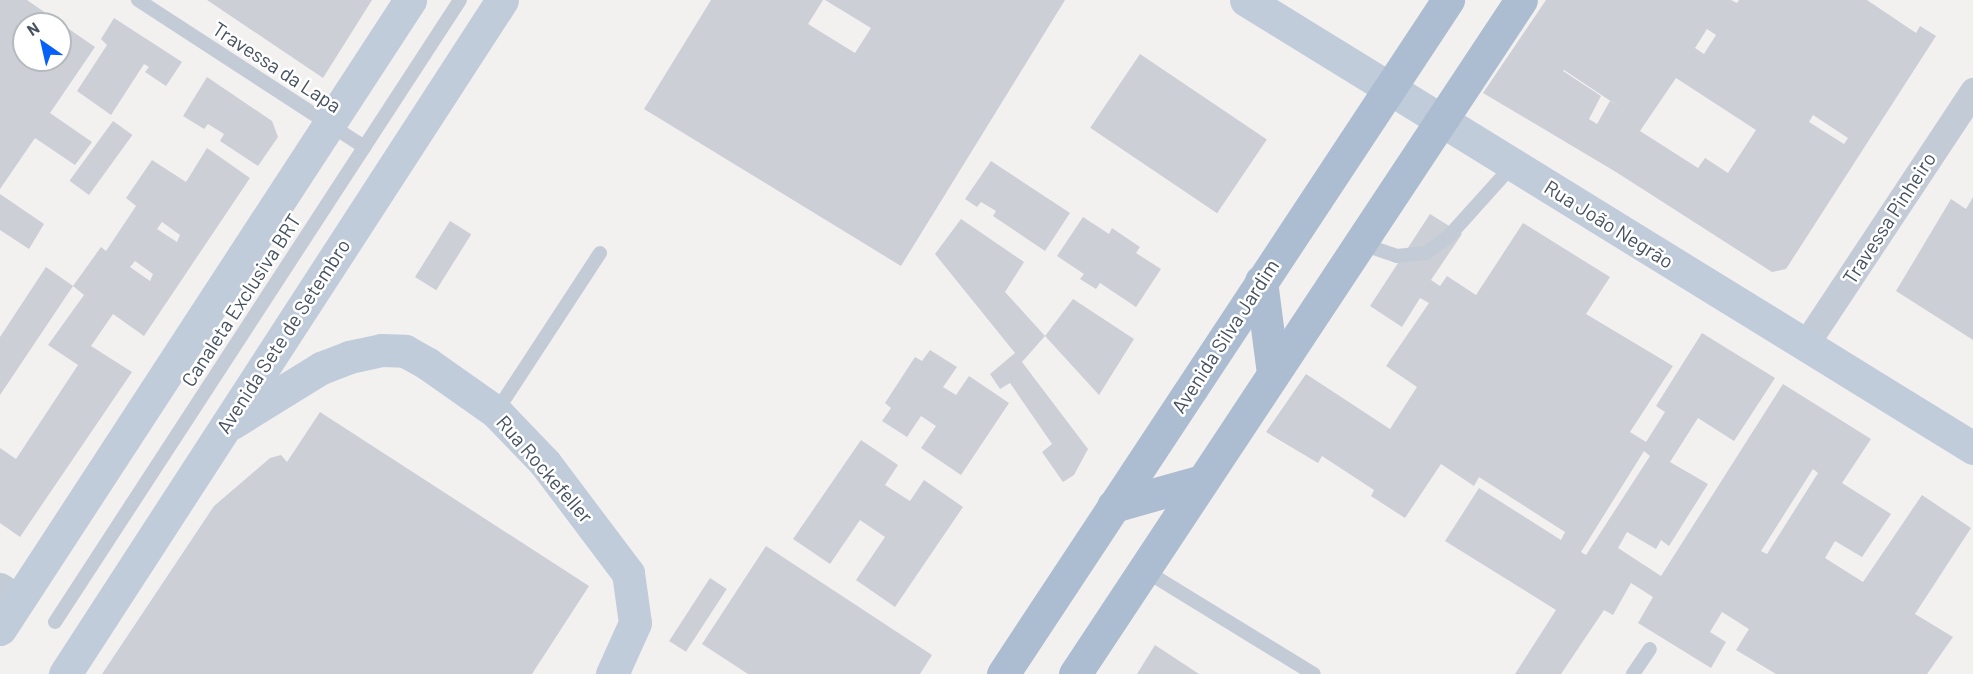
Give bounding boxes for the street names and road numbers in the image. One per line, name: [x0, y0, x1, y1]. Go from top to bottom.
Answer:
street label: Travessa da Lapa: [208, 17, 346, 117]
street label: Travessa Pinheiro: [1837, 147, 1941, 289]
street label: Rua João Negrão: [1540, 175, 1678, 273]
street label: Canaleta Exclusiva BRT: [176, 209, 306, 391]
street label: Avenida Sete de Setembro: [211, 234, 355, 438]
street label: Avenida Silva Jardim: [1166, 254, 1284, 418]
street label: Rua Rockefeller: [492, 410, 598, 528]

